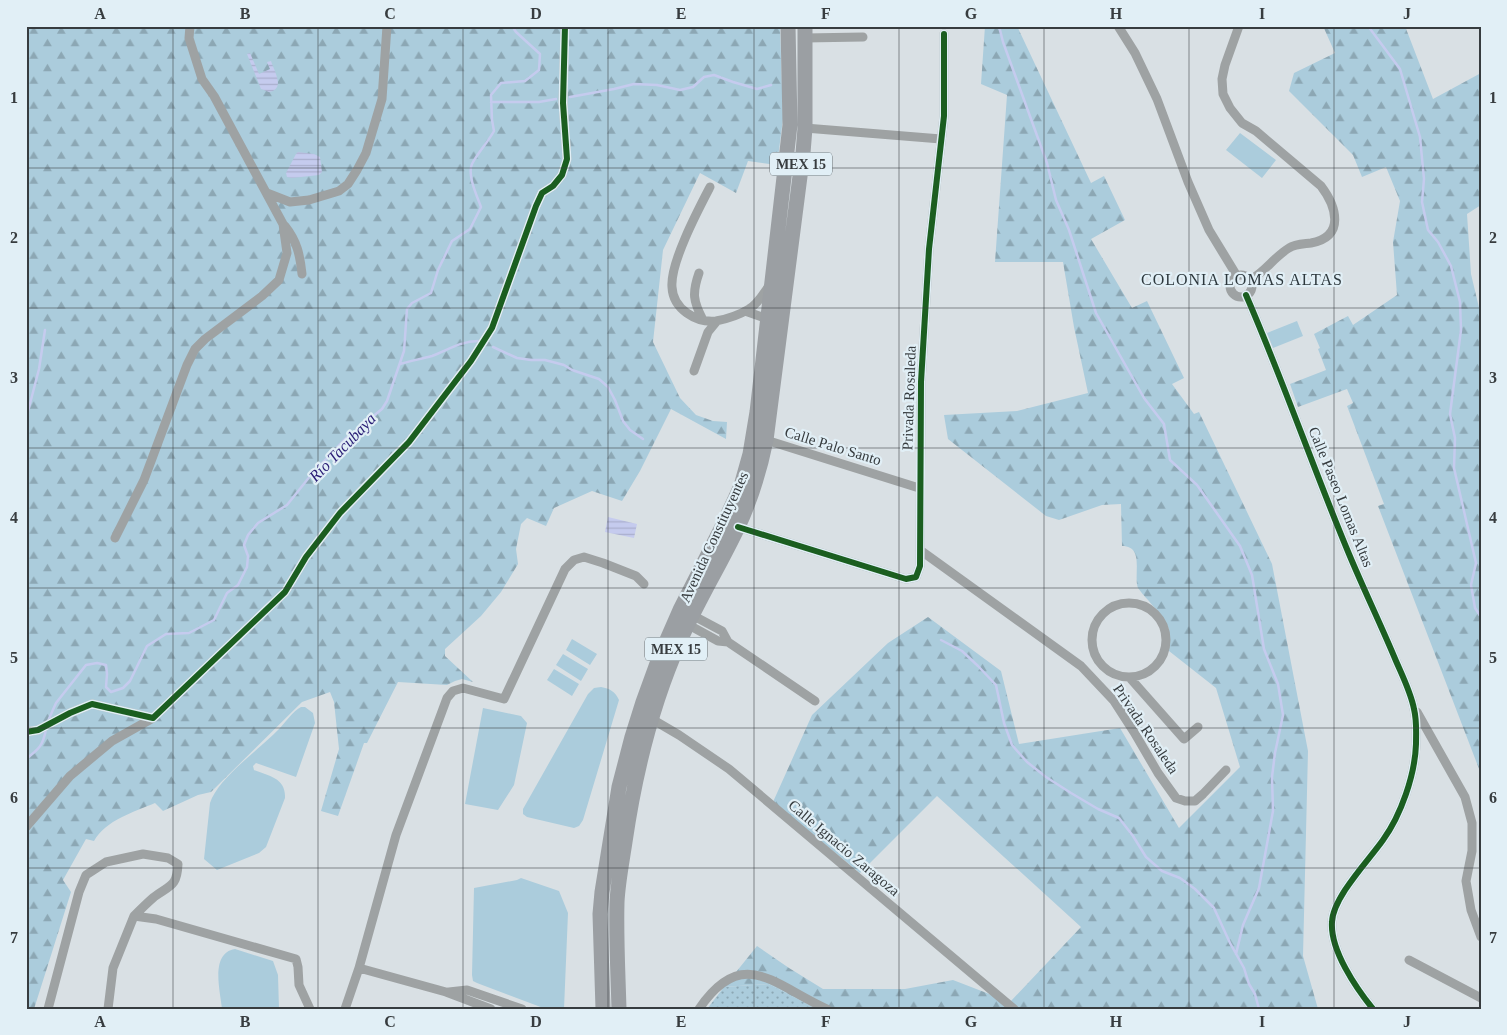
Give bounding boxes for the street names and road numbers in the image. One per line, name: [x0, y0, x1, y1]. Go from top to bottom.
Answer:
road number: MEX 15: [770, 152, 832, 175]
street label: Privada Rosaleda: [899, 345, 919, 451]
street label: Calle Palo Santo: [783, 424, 883, 468]
street label: Calle Paseo Lomas Altas: [1306, 425, 1376, 569]
street label: Avenida Constituyentes: [677, 469, 751, 605]
road number: MEX 15: [645, 638, 707, 661]
street label: Privada Rosaleda: [1110, 681, 1182, 777]
street label: Calle Ignacio Zaragoza: [785, 797, 903, 899]

